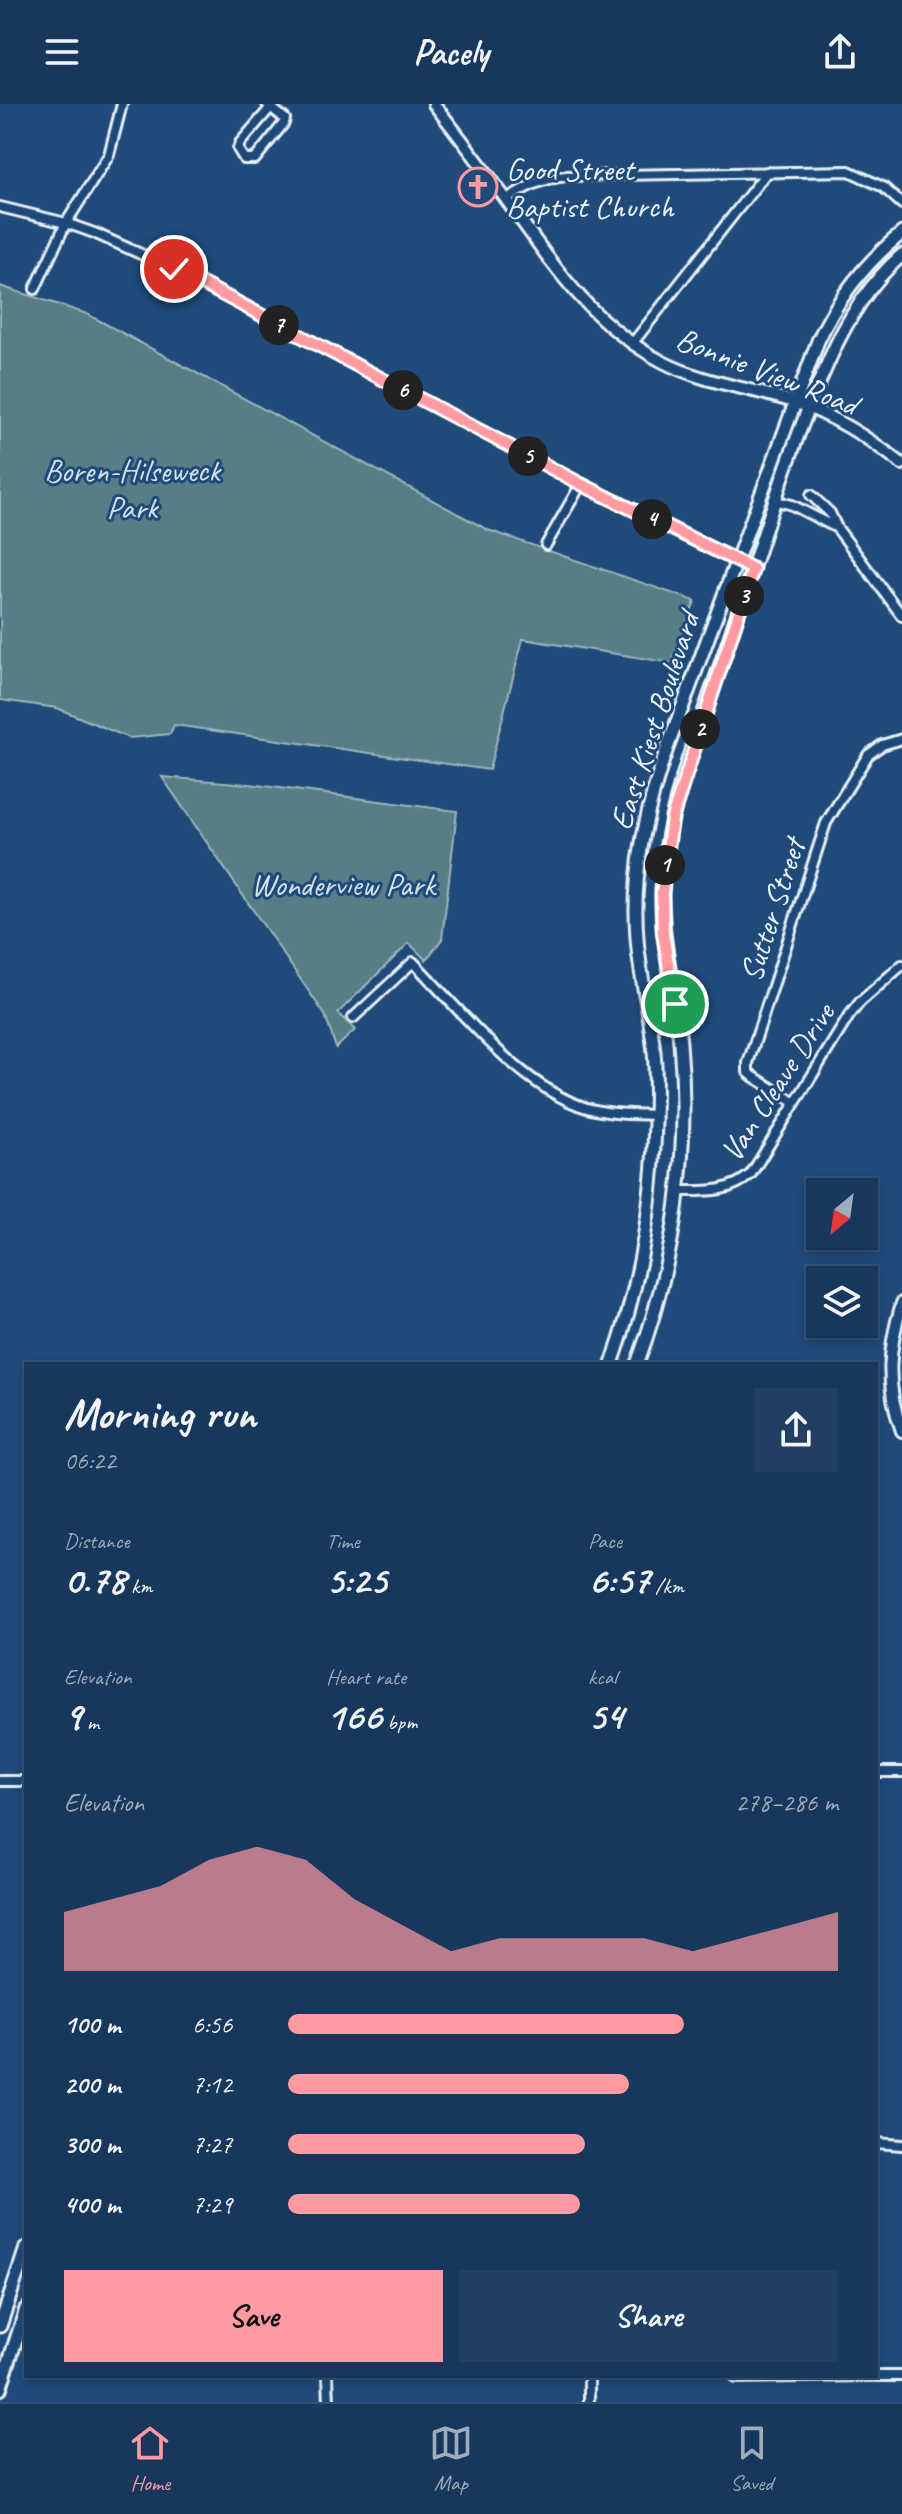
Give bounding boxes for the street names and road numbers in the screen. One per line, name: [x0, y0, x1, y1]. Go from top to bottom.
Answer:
street label: Bonnie View Road: [670, 318, 868, 427]
street label: East Kiest Boulevard: [600, 602, 711, 835]
street label: Sutter Street: [730, 830, 816, 987]
street label: Van Cleave Drive: [711, 993, 845, 1169]

